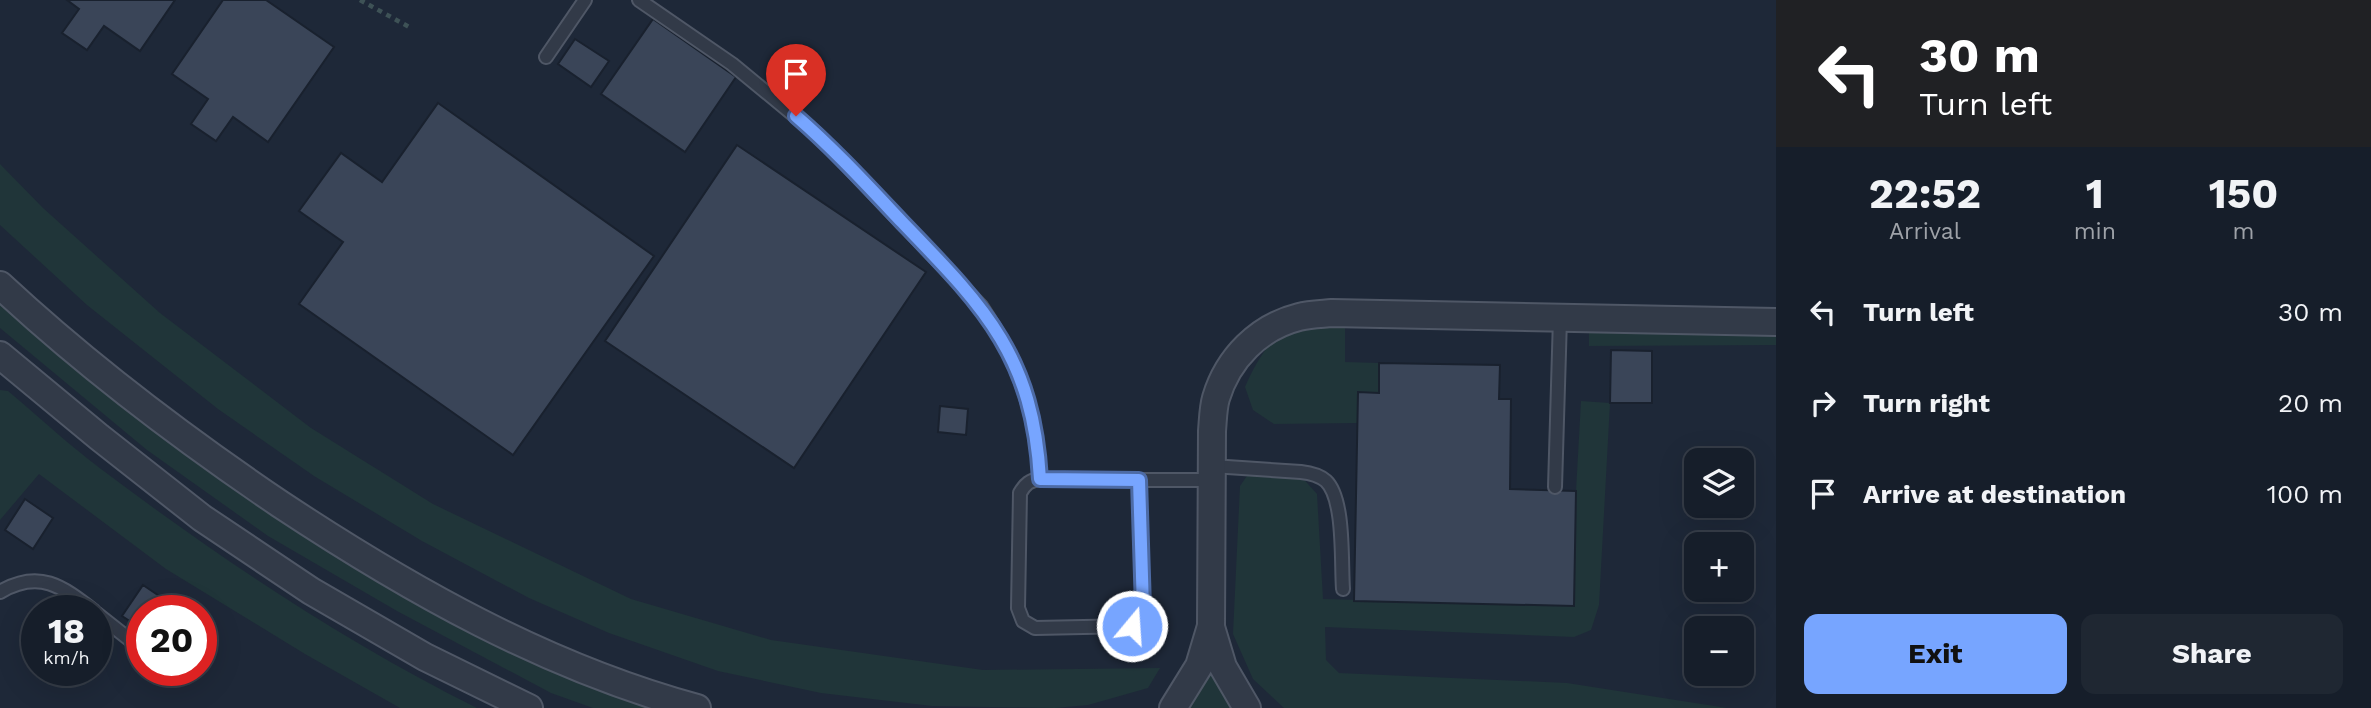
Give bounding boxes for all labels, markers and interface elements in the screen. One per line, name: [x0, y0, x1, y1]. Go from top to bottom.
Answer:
text: 30 m: [1919, 26, 2040, 84]
icon: left: [1804, 28, 1895, 119]
pin: [766, 44, 826, 116]
icon: arrive: [777, 55, 815, 93]
text: Turn left: [1919, 85, 2052, 123]
text: 22:52: [1869, 169, 1981, 218]
text: 1: [2086, 169, 2104, 218]
text: 150: [2209, 169, 2278, 218]
text: Arrival: [1889, 218, 1961, 245]
text: min: [2074, 218, 2116, 245]
text: m: [2232, 218, 2254, 245]
icon: left: [1804, 293, 1842, 331]
text: Turn left: [1863, 297, 1974, 327]
text: 30 m: [2278, 297, 2343, 327]
icon: right: [1804, 384, 1842, 422]
text: Turn right: [1863, 388, 1990, 418]
text: 20 m: [2278, 388, 2343, 418]
map controls: [1684, 448, 1754, 686]
button: layers: [1684, 448, 1754, 518]
icon: arrive: [1804, 475, 1842, 513]
text: Arrive at destination: [1863, 479, 2126, 509]
text: 100 m: [2267, 479, 2343, 509]
button: +: [1684, 532, 1754, 602]
position arrow: [1095, 589, 1169, 663]
speed limit sign: 20: [126, 595, 217, 686]
text: 18: [48, 610, 85, 652]
button: Exit: [1804, 614, 2067, 694]
button: Share: [2081, 614, 2343, 694]
button: −: [1684, 616, 1754, 686]
text: km/h: [43, 647, 90, 668]

